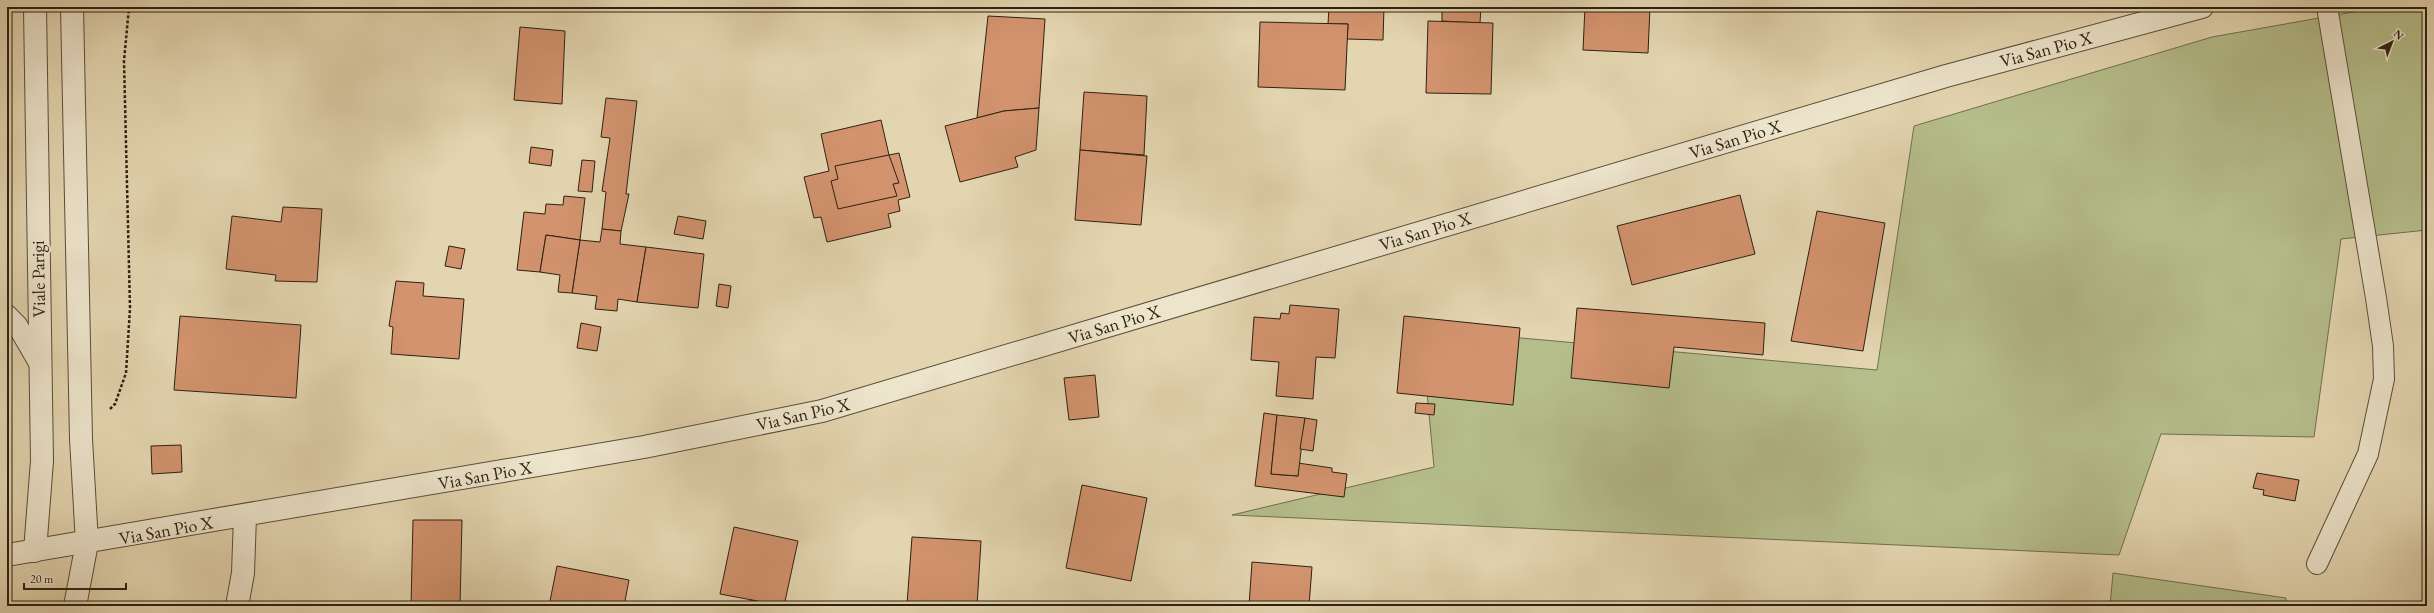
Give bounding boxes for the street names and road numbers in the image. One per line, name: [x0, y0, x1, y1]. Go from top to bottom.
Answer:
street label: Via San Pio X: [1997, 26, 2095, 72]
street label: Via San Pio X: [1686, 114, 1784, 164]
street label: Via San Pio X: [1376, 206, 1474, 256]
street label: Viale Parigi: [26, 240, 50, 318]
street label: Via San Pio X: [1065, 299, 1163, 349]
street label: Via San Pio X: [754, 392, 852, 436]
street label: Via San Pio X: [436, 455, 534, 495]
street label: Via San Pio X: [117, 510, 215, 550]

